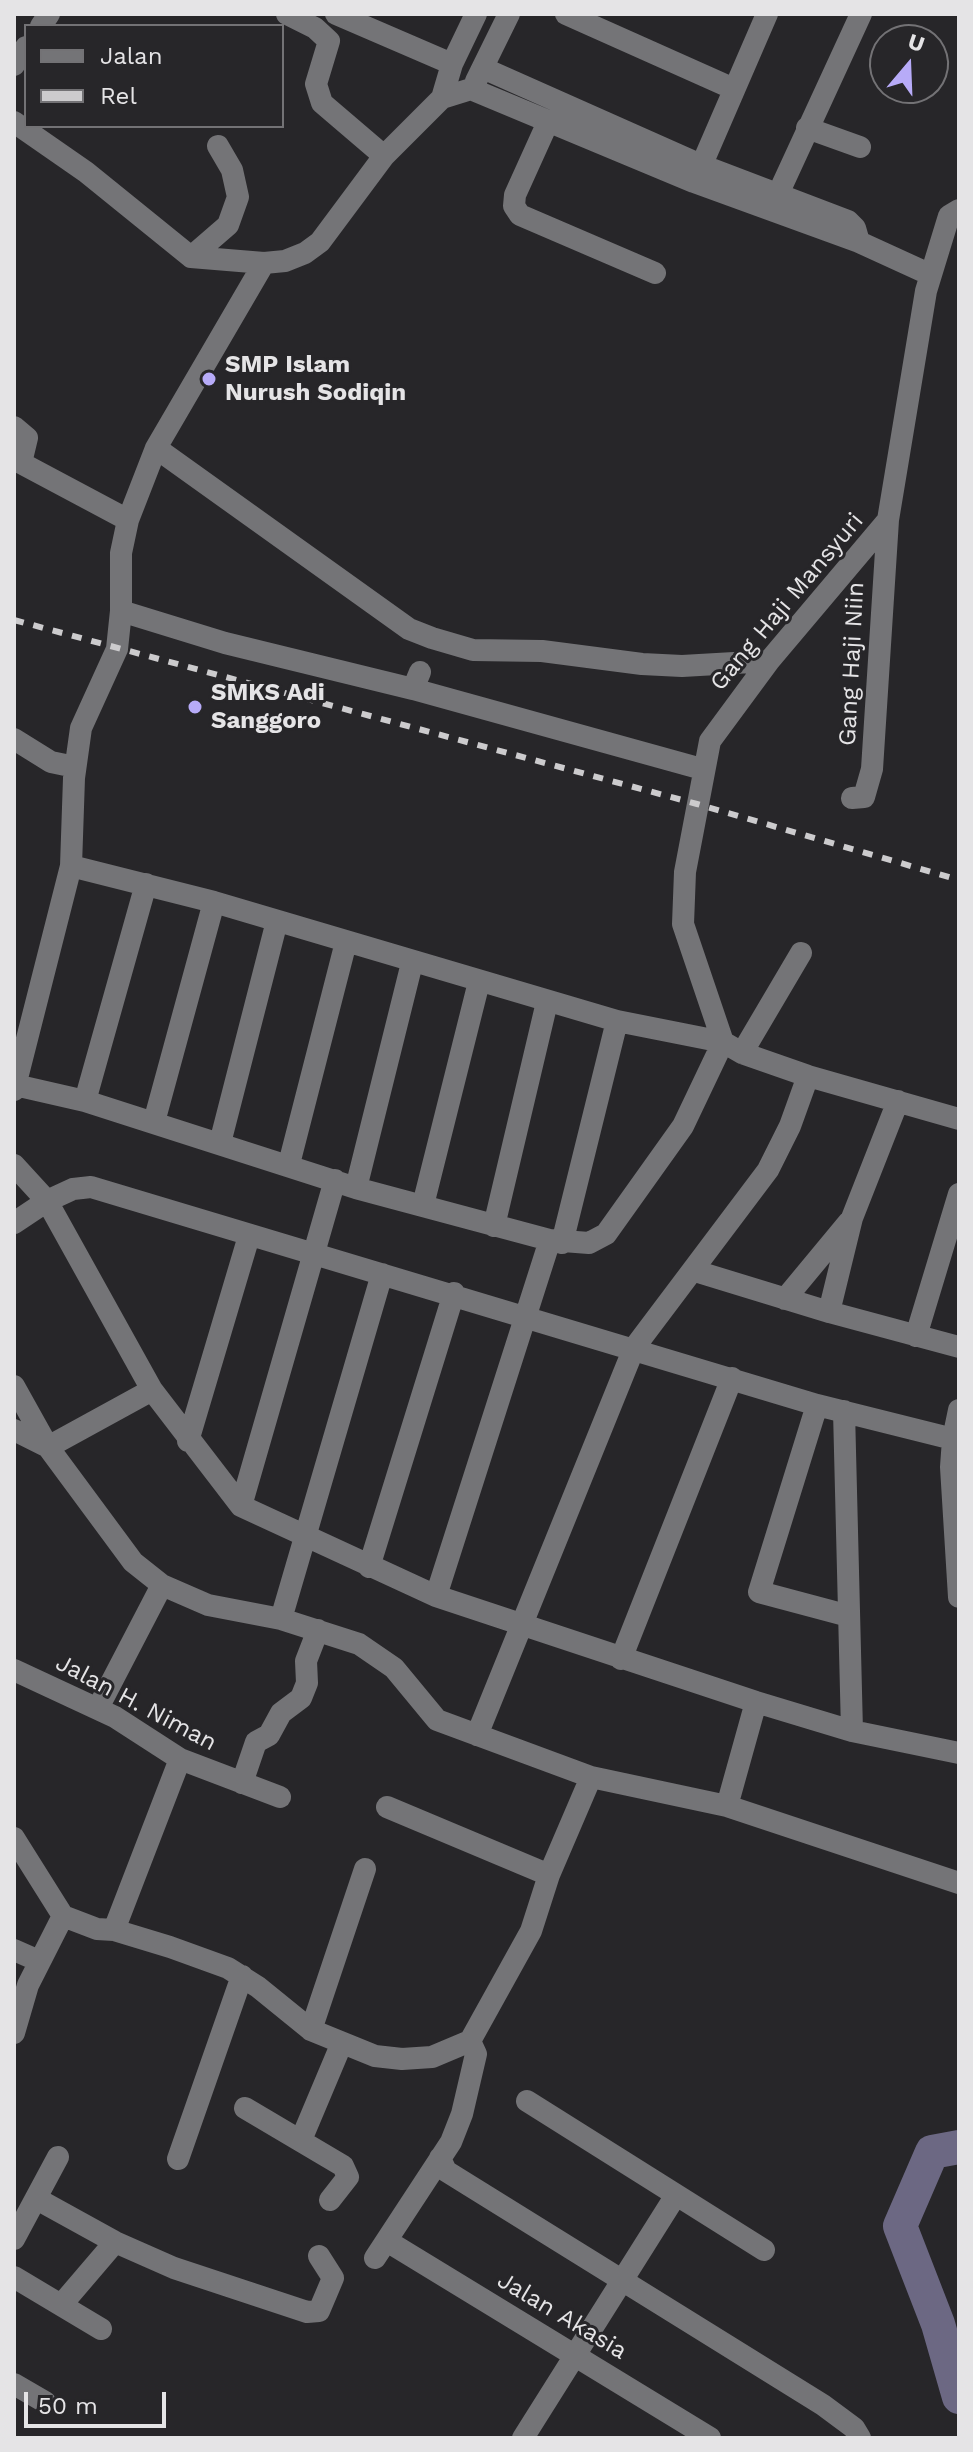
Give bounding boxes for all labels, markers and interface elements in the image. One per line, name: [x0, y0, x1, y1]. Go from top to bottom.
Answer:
legend: [24, 24, 284, 128]
north arrow: [869, 24, 949, 104]
text: U: [905, 28, 928, 57]
text: Jalan: [100, 42, 163, 70]
text: Rel: [100, 82, 137, 110]
place label: SMP Islam Nurush Sodiqin: [225, 351, 406, 407]
marker: SMP Islam Nurush Sodiqin: [200, 370, 218, 388]
street label: Gang Haji Mansyuri: [704, 507, 870, 697]
street label: Gang Haji Niin: [833, 581, 871, 747]
place label: SMKS Adi Sanggoro: [211, 679, 325, 735]
marker: SMKS Adi Sanggoro: [186, 698, 204, 716]
street label: Jalan H. Niman: [51, 1648, 221, 1758]
street label: Jalan Akasia: [492, 2266, 632, 2366]
scale bar: [28, 2376, 170, 2426]
text: 50 m: [38, 2392, 98, 2420]

